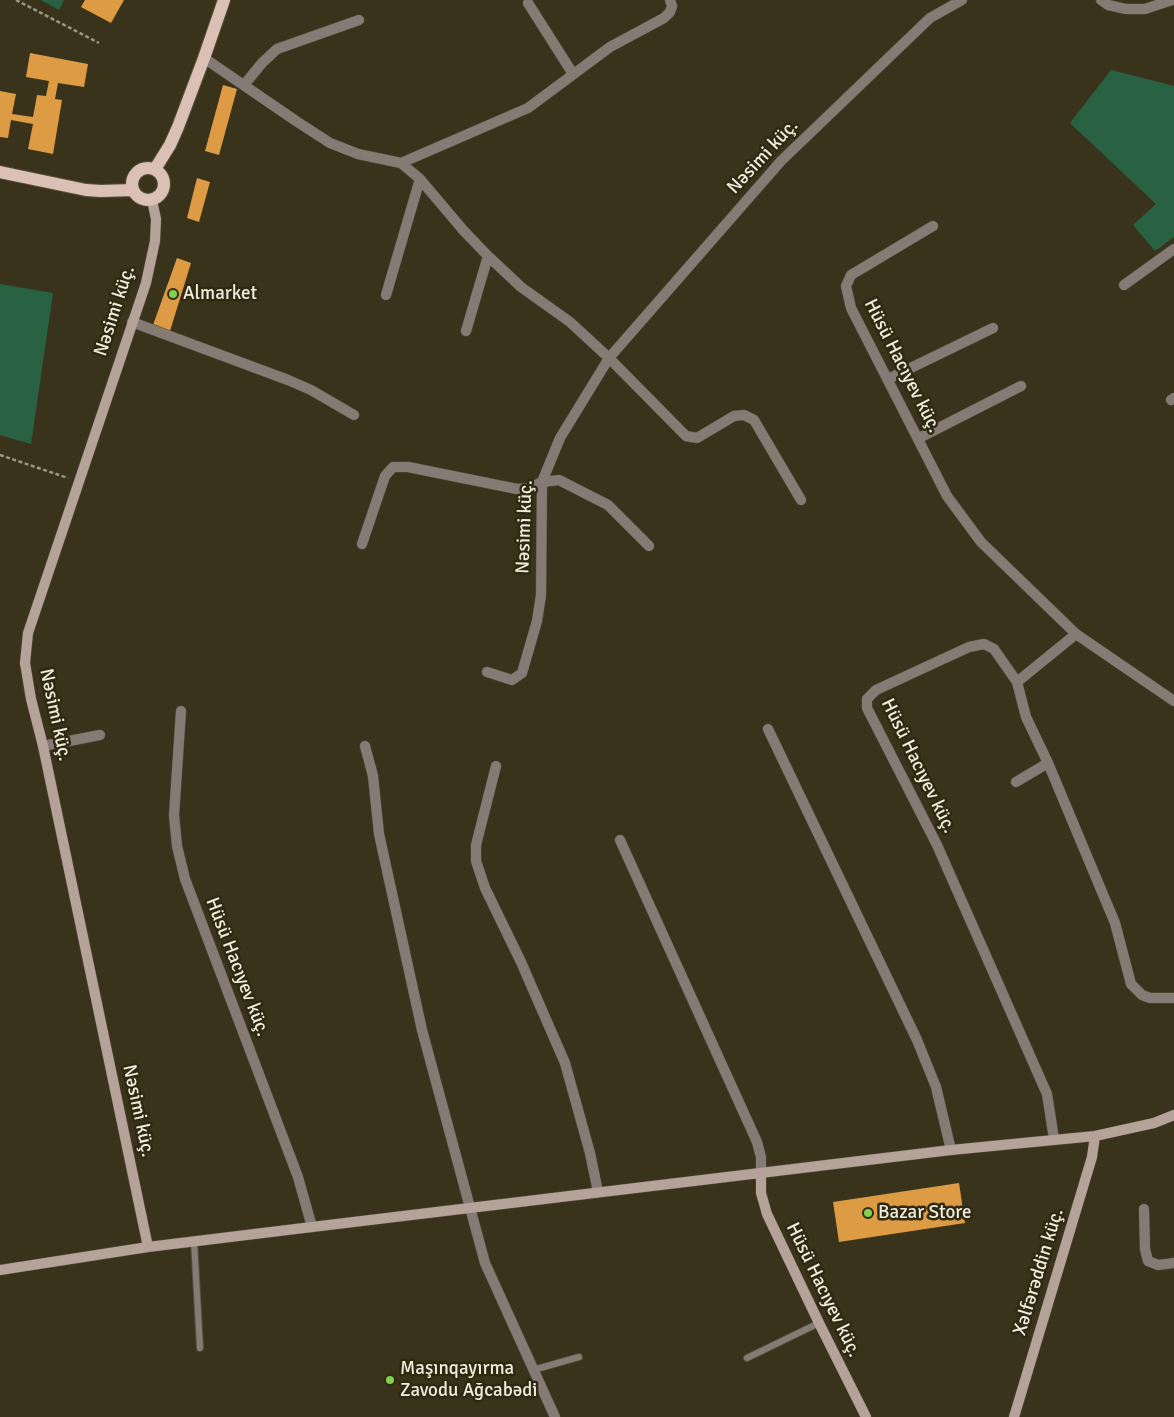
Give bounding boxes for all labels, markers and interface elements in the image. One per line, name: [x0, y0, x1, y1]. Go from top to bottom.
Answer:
street label: Nəsimi küç.: [723, 115, 803, 199]
street label: Nəsimi küç.: [90, 263, 140, 359]
place label: Almarket: [183, 283, 257, 305]
marker: Almarket: [167, 288, 179, 300]
street label: Hüsü Hacıyev küç.: [859, 295, 945, 437]
street label: Nəsimi küç.: [512, 480, 538, 574]
street label: Nəsimi küç.: [34, 667, 76, 763]
street label: Hüsü Hacıyev küç.: [876, 695, 960, 837]
street label: Hüsü Hacıyev küç.: [200, 894, 274, 1040]
street label: Nəsimi küç.: [117, 1063, 159, 1159]
place label: Bazar Store: [878, 1202, 971, 1224]
street label: Xəlfərəddin küç.: [1009, 1206, 1069, 1338]
marker: Bazar Store: [862, 1207, 874, 1219]
street label: Hüsü Hacıyev küç.: [781, 1219, 865, 1361]
place label: Maşınqayırma Zavodu Ağcabədi: [400, 1358, 537, 1402]
marker: Maşınqayırma Zavodu Ağcabədi: [384, 1374, 396, 1386]

